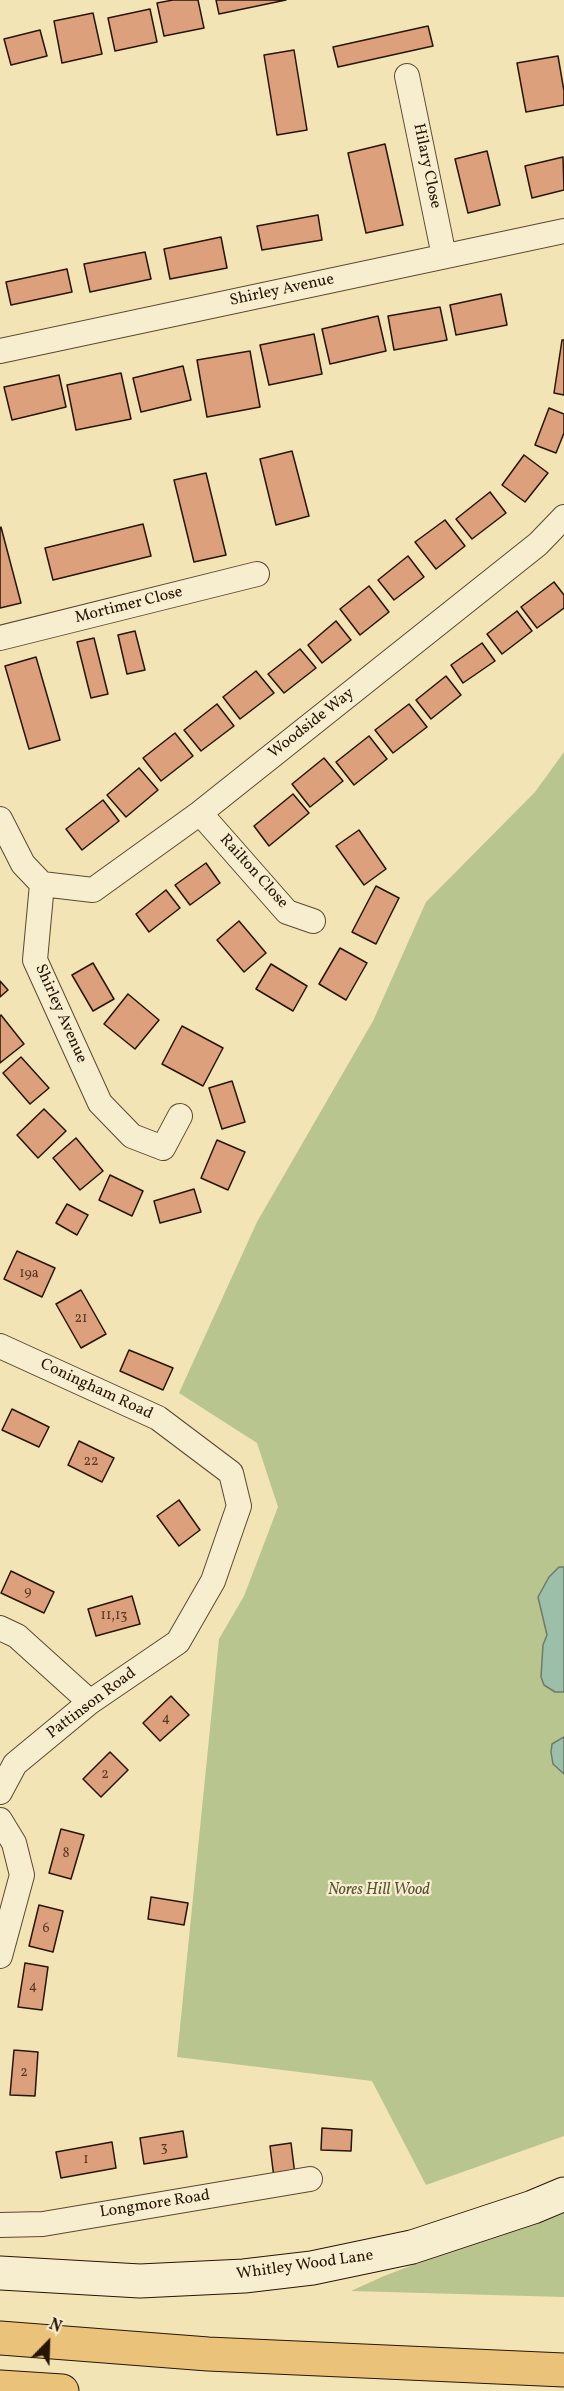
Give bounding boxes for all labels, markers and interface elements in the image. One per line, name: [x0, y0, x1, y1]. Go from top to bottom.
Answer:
street label: Hilary Close: [408, 122, 444, 210]
street label: Shirley Avenue: [228, 271, 336, 311]
street label: Mortimer Close: [73, 583, 185, 629]
street label: Woodside Way: [265, 685, 359, 763]
street label: Railton Close: [215, 831, 291, 913]
street label: Shirley Avenue: [30, 962, 90, 1066]
house number: 19a: [19, 1266, 39, 1282]
house number: 21: [75, 1311, 87, 1327]
street label: Coningham Road: [37, 1356, 155, 1424]
house number: 22: [83, 1454, 99, 1470]
house number: 9: [24, 1584, 32, 1600]
house number: 11,13: [100, 1608, 128, 1624]
street label: Pattinson Road: [44, 1664, 140, 1744]
house number: 4: [162, 1711, 170, 1727]
house number: 2: [101, 1767, 109, 1783]
house number: 8: [62, 1846, 70, 1862]
park label: Nores Hill Wood: [328, 1881, 430, 1901]
house number: 6: [42, 1921, 50, 1937]
house number: 4: [29, 1979, 37, 1995]
house number: 2: [20, 2065, 28, 2081]
house number: 3: [160, 2140, 168, 2156]
house number: 1: [83, 2152, 89, 2168]
street label: Longmore Road: [98, 2187, 212, 2223]
street label: Whitley Wood Lane: [235, 2247, 375, 2285]
north arrow: [18, 2313, 78, 2373]
text: N: [45, 2314, 65, 2339]

